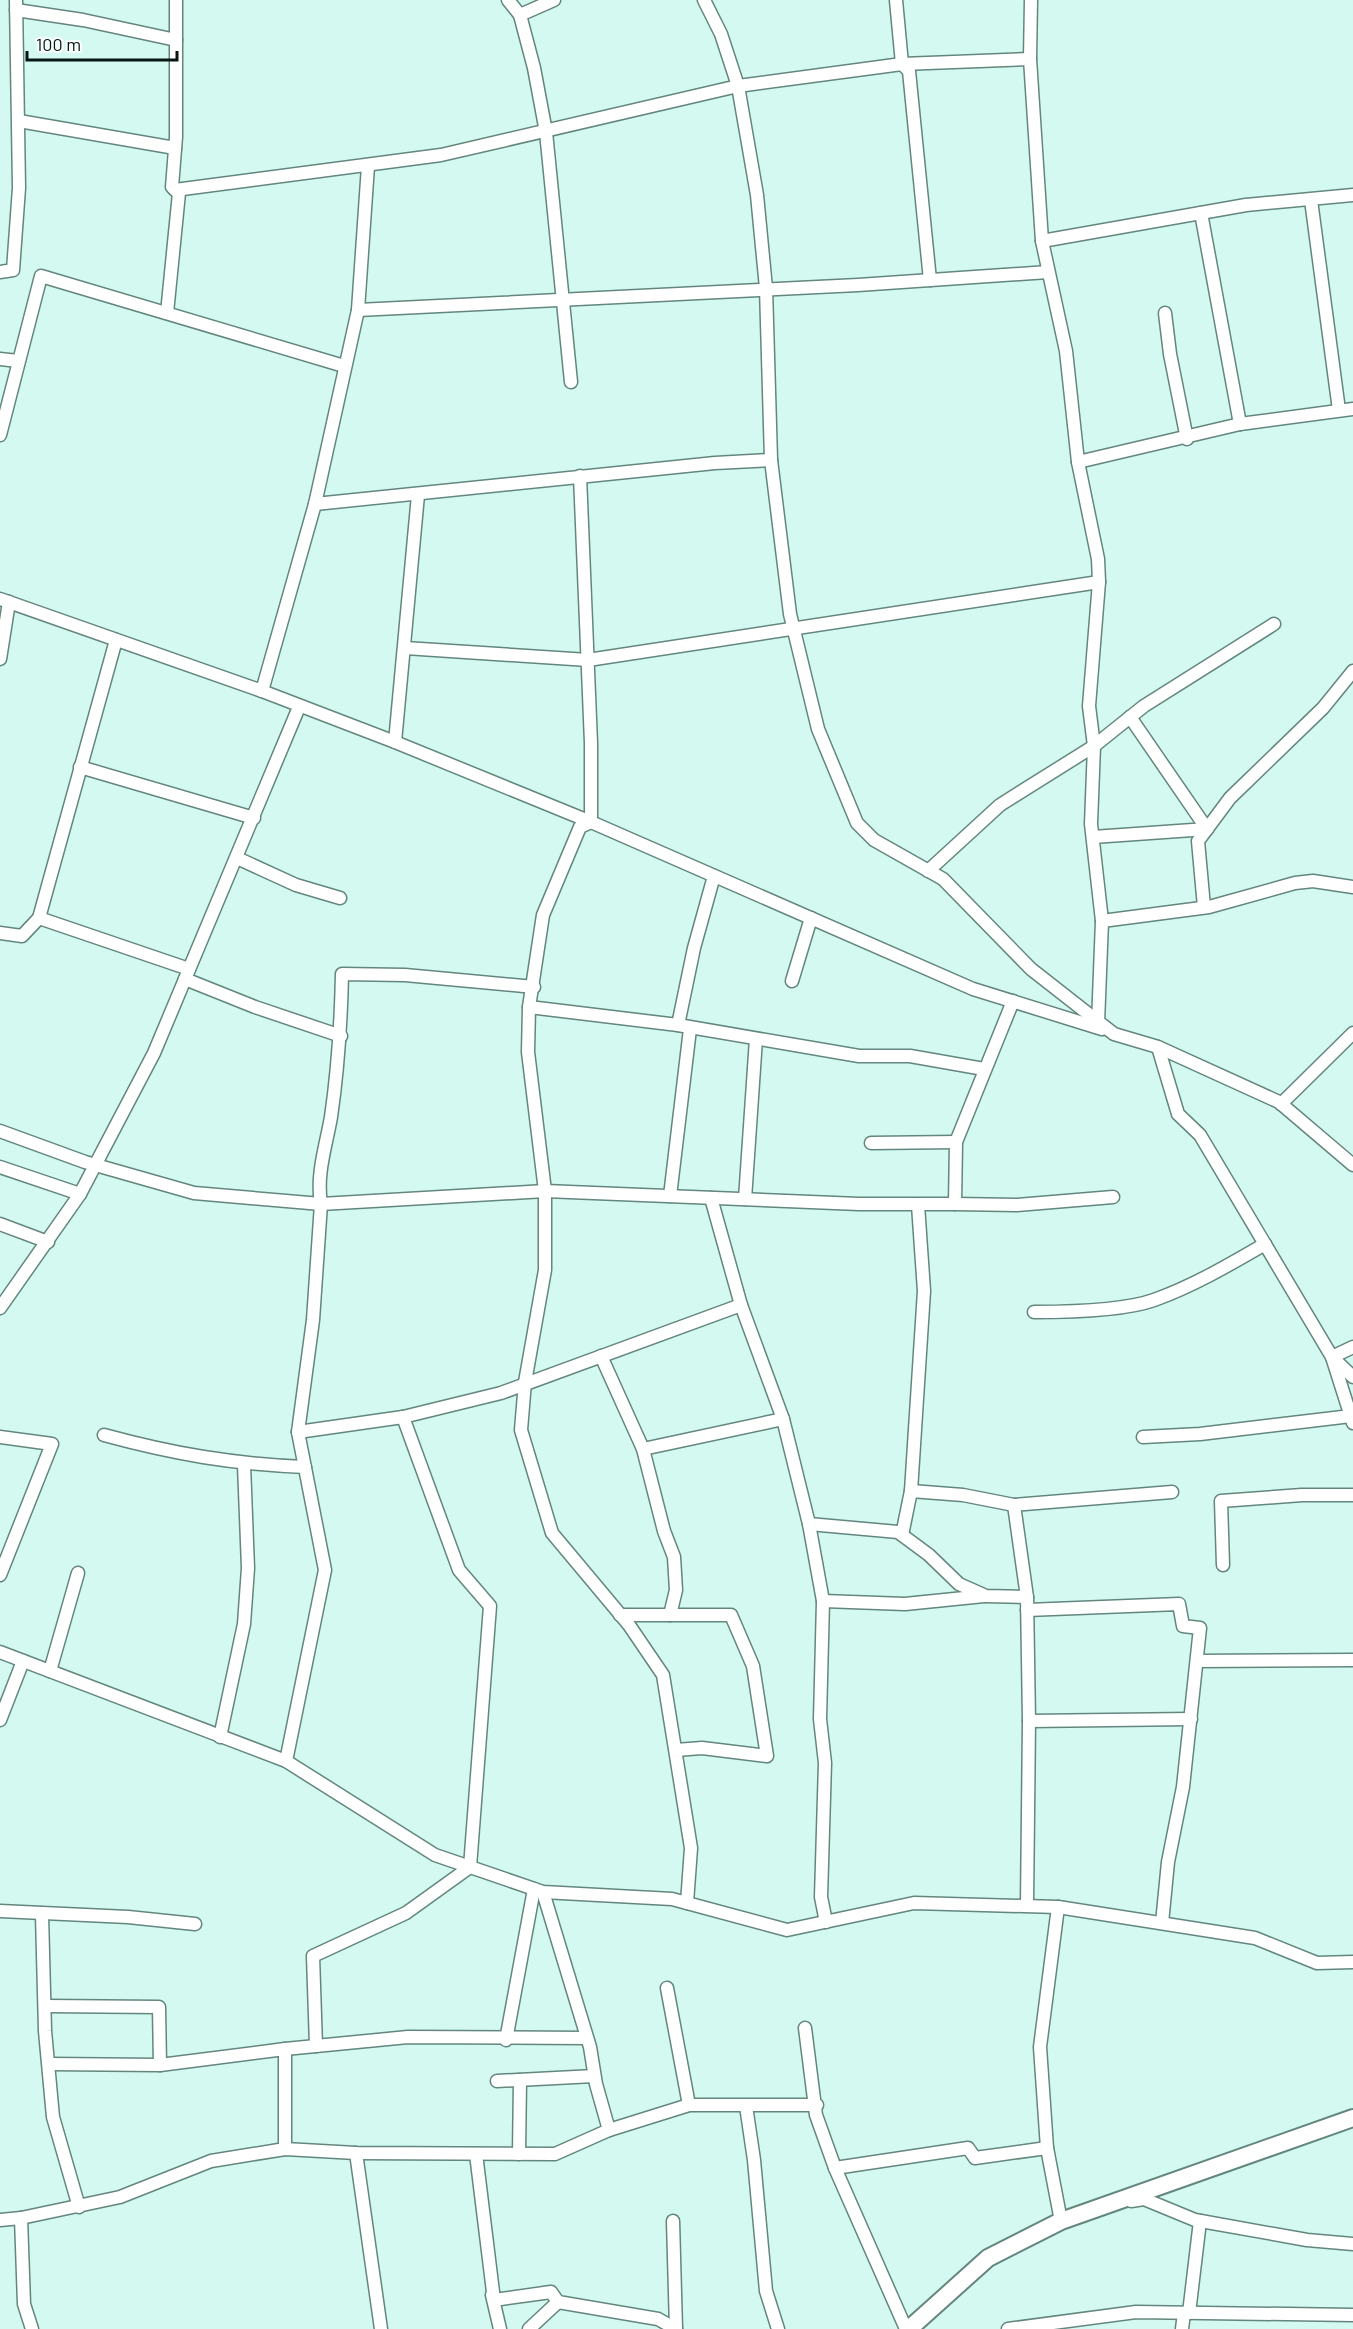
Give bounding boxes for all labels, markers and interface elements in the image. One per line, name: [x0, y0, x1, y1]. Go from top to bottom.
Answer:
scale bar: [27, 24, 177, 62]
text: 100 m: [36, 33, 81, 55]

